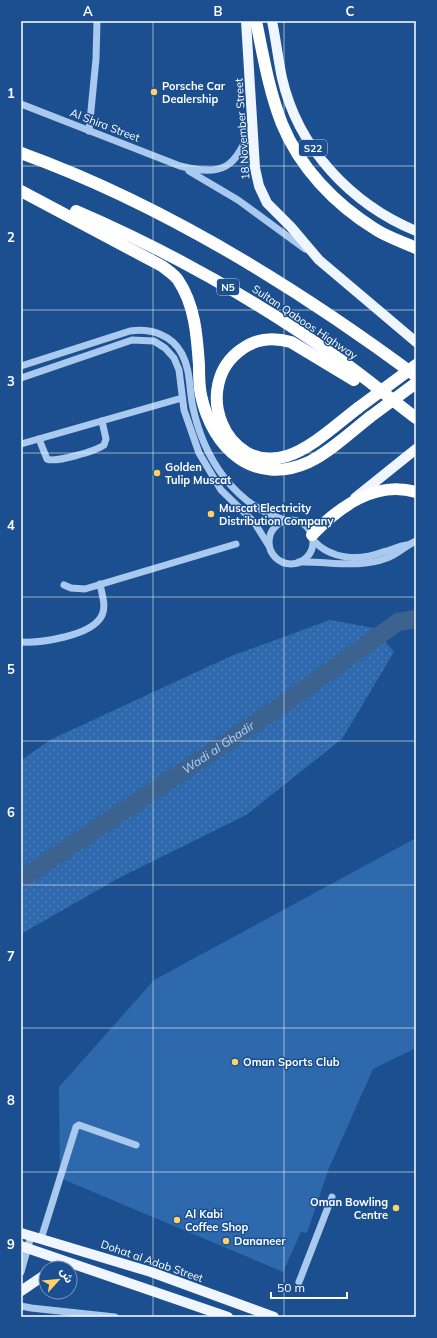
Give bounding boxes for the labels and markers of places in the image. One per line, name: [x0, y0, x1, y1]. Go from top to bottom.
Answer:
place label: Porsche Car Dealership: [162, 79, 226, 106]
marker: Porsche Car Dealership: [149, 87, 159, 97]
place label: Golden Tulip Muscat: [165, 460, 231, 487]
marker: Golden Tulip Muscat: [152, 468, 162, 478]
place label: Muscat Electricity Distribution Company: [219, 501, 333, 528]
marker: Muscat Electricity Distribution Company: [206, 509, 216, 519]
place label: Oman Sports Club: [243, 1055, 340, 1069]
marker: Oman Sports Club: [230, 1057, 240, 1067]
place label: Oman Bowling Centre: [310, 1195, 388, 1222]
marker: Oman Bowling Centre: [391, 1203, 401, 1213]
place label: Al Kabi Coffee Shop: [185, 1207, 249, 1234]
marker: Al Kabi Coffee Shop: [172, 1215, 182, 1225]
place label: Dananeer: [234, 1234, 286, 1248]
marker: Dananeer: [221, 1236, 231, 1246]

